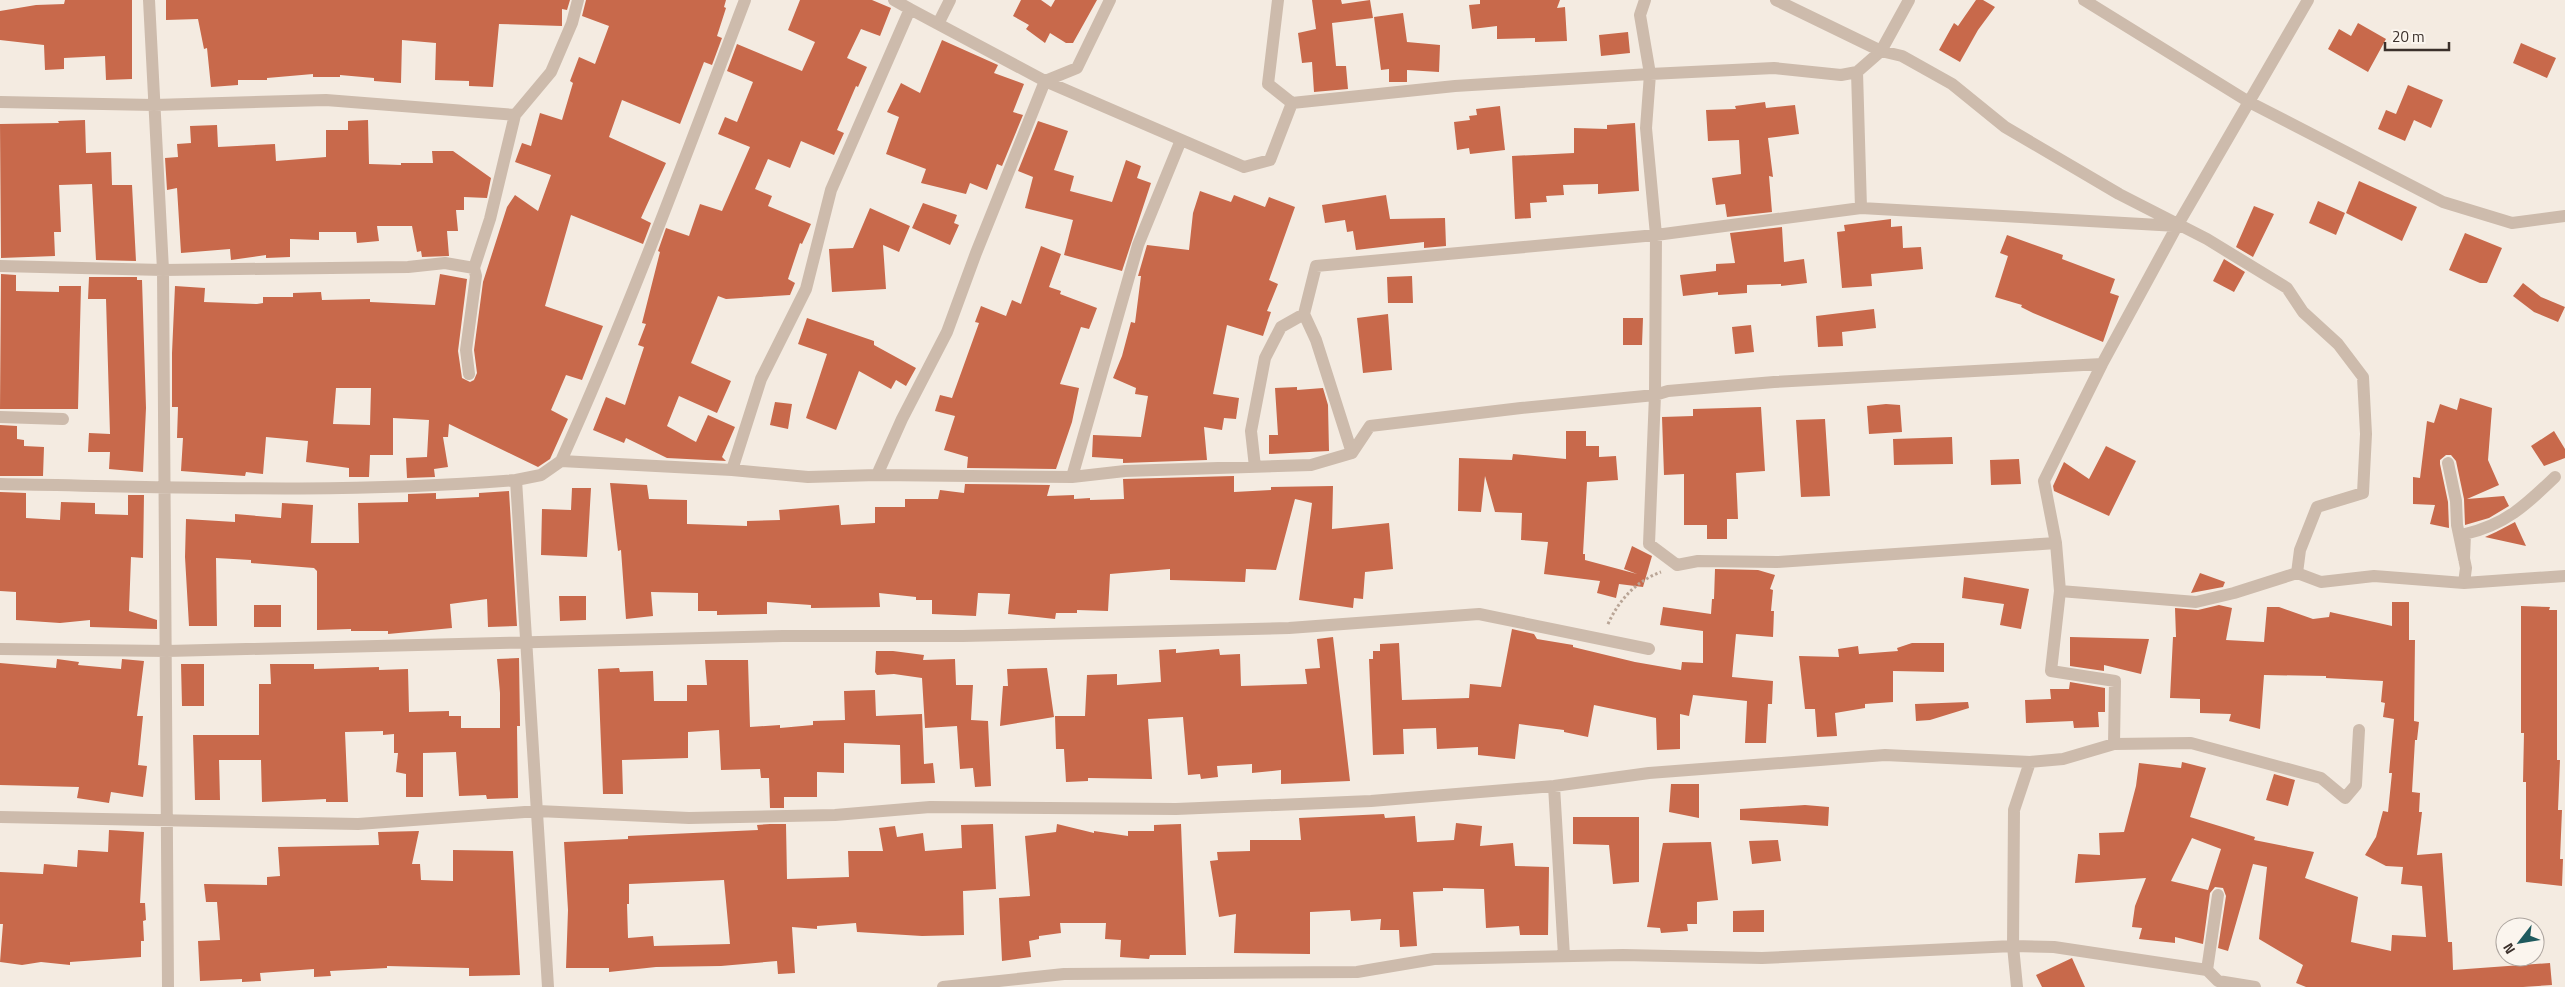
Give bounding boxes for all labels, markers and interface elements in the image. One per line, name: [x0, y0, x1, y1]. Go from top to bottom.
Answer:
scale bar: [2385, 20, 2449, 52]
text: 20 m: [2392, 25, 2425, 48]
north arrow: [2495, 917, 2545, 967]
text: N: [2497, 939, 2520, 959]

